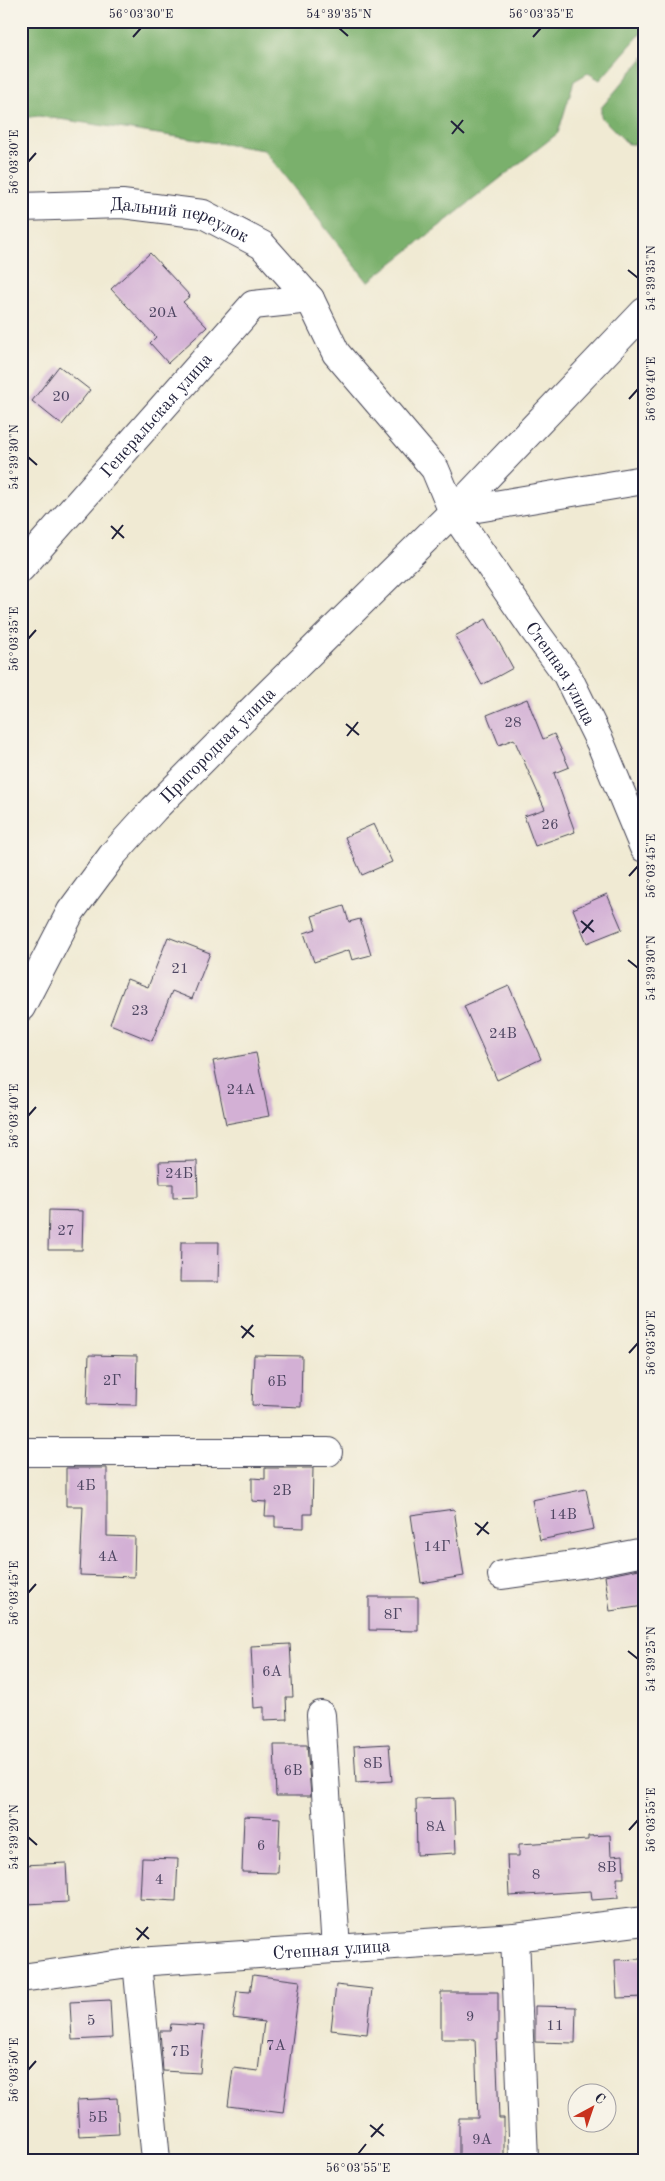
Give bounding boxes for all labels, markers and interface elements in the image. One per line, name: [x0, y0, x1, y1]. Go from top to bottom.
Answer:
text: 56°03'30"E: [109, 8, 173, 21]
text: 54°39'35"N: [306, 8, 372, 21]
text: 56°03'35"E: [509, 8, 573, 21]
text: 56°03'30"E: [8, 130, 21, 194]
street label: Дальний переулок: [110, 196, 251, 246]
text: 54°39'35"N: [645, 245, 658, 311]
house number: 20А: [149, 306, 178, 321]
street label: Генеральская улица: [97, 350, 216, 481]
text: 56°03'40"E: [645, 357, 658, 421]
house number: 20: [52, 390, 70, 405]
text: 54°39'30"N: [8, 424, 21, 490]
text: 56°03'35"E: [8, 607, 21, 671]
street label: Степная улица: [521, 619, 598, 728]
street label: Пригородная улица: [157, 684, 279, 807]
house number: 28: [504, 716, 522, 731]
house number: 26: [541, 818, 559, 833]
text: 56°03'45"E: [645, 834, 658, 898]
text: 54°39'30"N: [645, 935, 658, 1001]
house number: 21: [171, 962, 189, 977]
house number: 23: [131, 1004, 149, 1019]
house number: 24В: [489, 1027, 517, 1042]
house number: 24А: [227, 1083, 256, 1098]
text: 56°03'40"E: [8, 1084, 21, 1148]
house number: 24Б: [165, 1167, 193, 1182]
house number: 27: [57, 1224, 75, 1239]
text: 56°03'50"E: [645, 1311, 658, 1375]
house number: 2Г: [103, 1374, 121, 1389]
house number: 6Б: [267, 1375, 287, 1390]
house number: 4Б: [76, 1479, 96, 1494]
house number: 2В: [272, 1484, 292, 1499]
house number: 14В: [549, 1508, 577, 1523]
house number: 14Г: [423, 1540, 451, 1555]
house number: 4А: [98, 1550, 119, 1565]
text: 56°03'45"E: [8, 1561, 21, 1625]
house number: 8Г: [384, 1608, 402, 1623]
text: 54°39'25"N: [645, 1626, 658, 1692]
house number: 6А: [262, 1665, 283, 1680]
house number: 8Б: [363, 1757, 383, 1772]
house number: 6В: [283, 1764, 303, 1779]
text: 56°03'55"E: [645, 1788, 658, 1852]
text: 54°39'20"N: [8, 1804, 21, 1870]
house number: 8А: [426, 1820, 447, 1835]
house number: 6: [257, 1839, 265, 1854]
house number: 8В: [597, 1861, 617, 1876]
house number: 8: [532, 1868, 540, 1883]
house number: 4: [155, 1873, 163, 1888]
street label: Степная улица: [272, 1937, 391, 1963]
house number: 9: [466, 2010, 474, 2025]
house number: 5: [87, 2014, 95, 2029]
house number: 11: [546, 2019, 564, 2034]
text: 56°03'50"E: [8, 2038, 21, 2102]
house number: 7А: [266, 2039, 287, 2054]
house number: 7Б: [170, 2045, 190, 2060]
north arrow: [568, 2084, 618, 2134]
text: С: [592, 2090, 608, 2107]
house number: 5Б: [88, 2111, 108, 2126]
house number: 9А: [472, 2133, 493, 2148]
text: 56°03'55"E: [326, 2162, 390, 2175]

